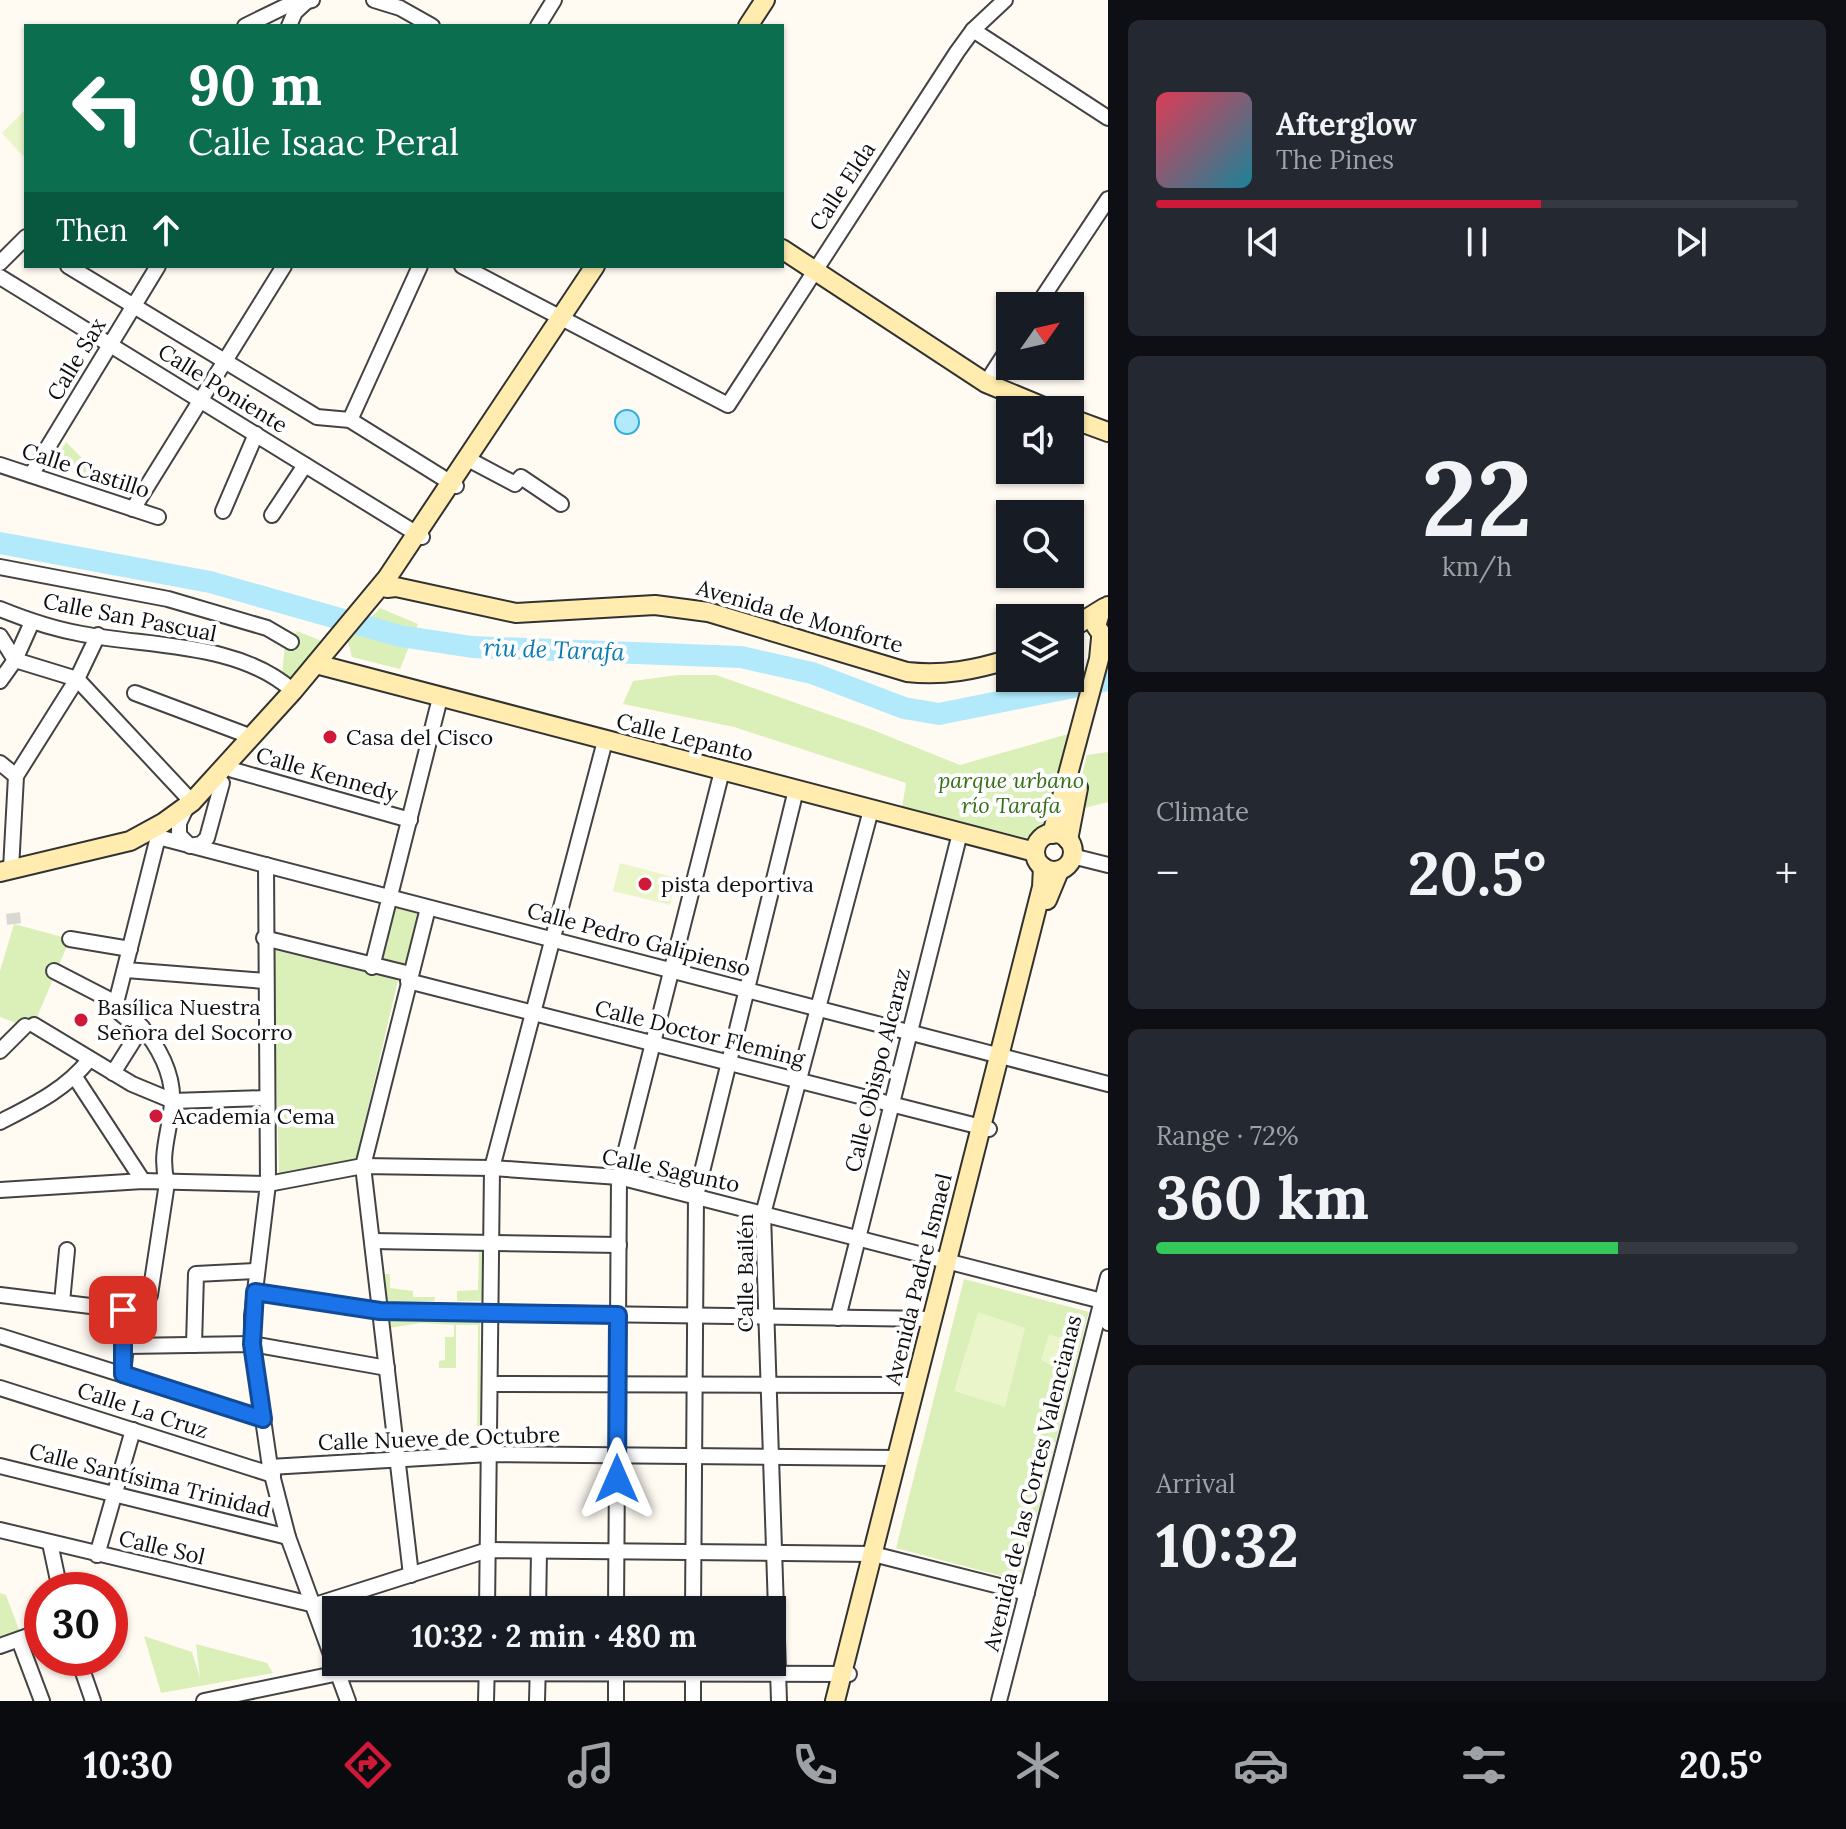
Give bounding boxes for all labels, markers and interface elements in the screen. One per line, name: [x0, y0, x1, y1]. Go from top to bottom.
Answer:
text: 90 m: [188, 49, 322, 120]
icon: left: [56, 56, 160, 160]
text: Afterglow: [1276, 105, 1417, 143]
text: Calle Isaac Peral: [188, 119, 459, 165]
street label: Calle Elda: [803, 136, 881, 236]
text: The Pines: [1276, 143, 1394, 176]
icon: ahead: [144, 208, 188, 252]
text: Then: [56, 211, 128, 249]
icon: previous: [1241, 220, 1285, 264]
icon: pause: [1455, 220, 1499, 264]
icon: next: [1669, 220, 1713, 264]
north arrow: [996, 292, 1084, 380]
map controls: [996, 292, 1084, 692]
street label: Calle Sax: [40, 312, 112, 406]
street label: Calle Poniente: [153, 337, 293, 439]
button: sound: [996, 396, 1084, 484]
text: 22: [1422, 431, 1532, 564]
street label: Calle Castillo: [18, 436, 154, 504]
button: search: [996, 500, 1084, 588]
text: km/h: [1442, 550, 1512, 583]
street label: Avenida de Monforte: [693, 573, 907, 659]
street label: Calle San Pascual: [41, 586, 219, 648]
button: layers: [996, 604, 1084, 692]
water label: riu de Tarafa: [483, 632, 626, 667]
street label: Calle Lepanto: [614, 706, 756, 768]
place label: Casa del Cisco: [346, 723, 493, 751]
marker: Casa del Cisco: [321, 728, 339, 746]
street label: Calle Kennedy: [253, 740, 401, 808]
park label: parque urbano río Tarafa: [938, 766, 1084, 819]
text: Climate: [1156, 795, 1249, 828]
text: 20.5°: [1408, 835, 1546, 911]
text: −: [1156, 845, 1179, 901]
text: +: [1775, 845, 1798, 901]
place label: pista deportiva: [661, 870, 814, 898]
marker: pista deportiva: [636, 875, 654, 893]
street label: Calle Pedro Galipienso: [524, 896, 754, 982]
street label: Calle Obispo Alcaraz: [838, 965, 916, 1175]
place label: Basílica Nuestra Señora del Socorro: [97, 993, 293, 1046]
street label: Calle Doctor Fleming: [592, 993, 809, 1073]
marker: Basílica Nuestra Señora del Socorro: [72, 1011, 90, 1029]
place label: Academia Cema: [171, 1102, 335, 1130]
marker: Academia Cema: [147, 1107, 165, 1125]
text: Range · 72%: [1156, 1119, 1299, 1152]
street label: Calle Sagunto: [600, 1142, 742, 1198]
text: 360 km: [1156, 1159, 1369, 1235]
street label: Avenida Padre Ismael: [878, 1170, 958, 1389]
street label: Calle Bailén: [731, 1214, 759, 1332]
pin: [89, 1276, 157, 1344]
icon: arrive: [101, 1288, 145, 1332]
street label: Avenida de las Cortes Valencianas: [976, 1312, 1087, 1655]
street label: Calle La Cruz: [74, 1376, 212, 1444]
street label: Calle Nueve de Octubre: [317, 1420, 561, 1456]
street label: Calle Santísima Trinidad: [26, 1436, 274, 1524]
position arrow: [575, 1437, 659, 1521]
text: Arrival: [1156, 1467, 1235, 1500]
text: 10:32: [1156, 1507, 1299, 1583]
street label: Calle Sol: [116, 1523, 208, 1571]
speed limit sign: 30: [24, 1572, 128, 1676]
text: 10:32 · 2 min · 480 m: [411, 1617, 697, 1655]
icon: directions: [340, 1737, 396, 1793]
icon: music: [563, 1737, 619, 1793]
icon: phone: [787, 1737, 843, 1793]
icon: climate: [1010, 1737, 1066, 1793]
icon: car: [1233, 1737, 1289, 1793]
icon: filters: [1456, 1737, 1512, 1793]
text: 10:30: [84, 1742, 173, 1788]
text: 20.5°: [1679, 1742, 1762, 1788]

